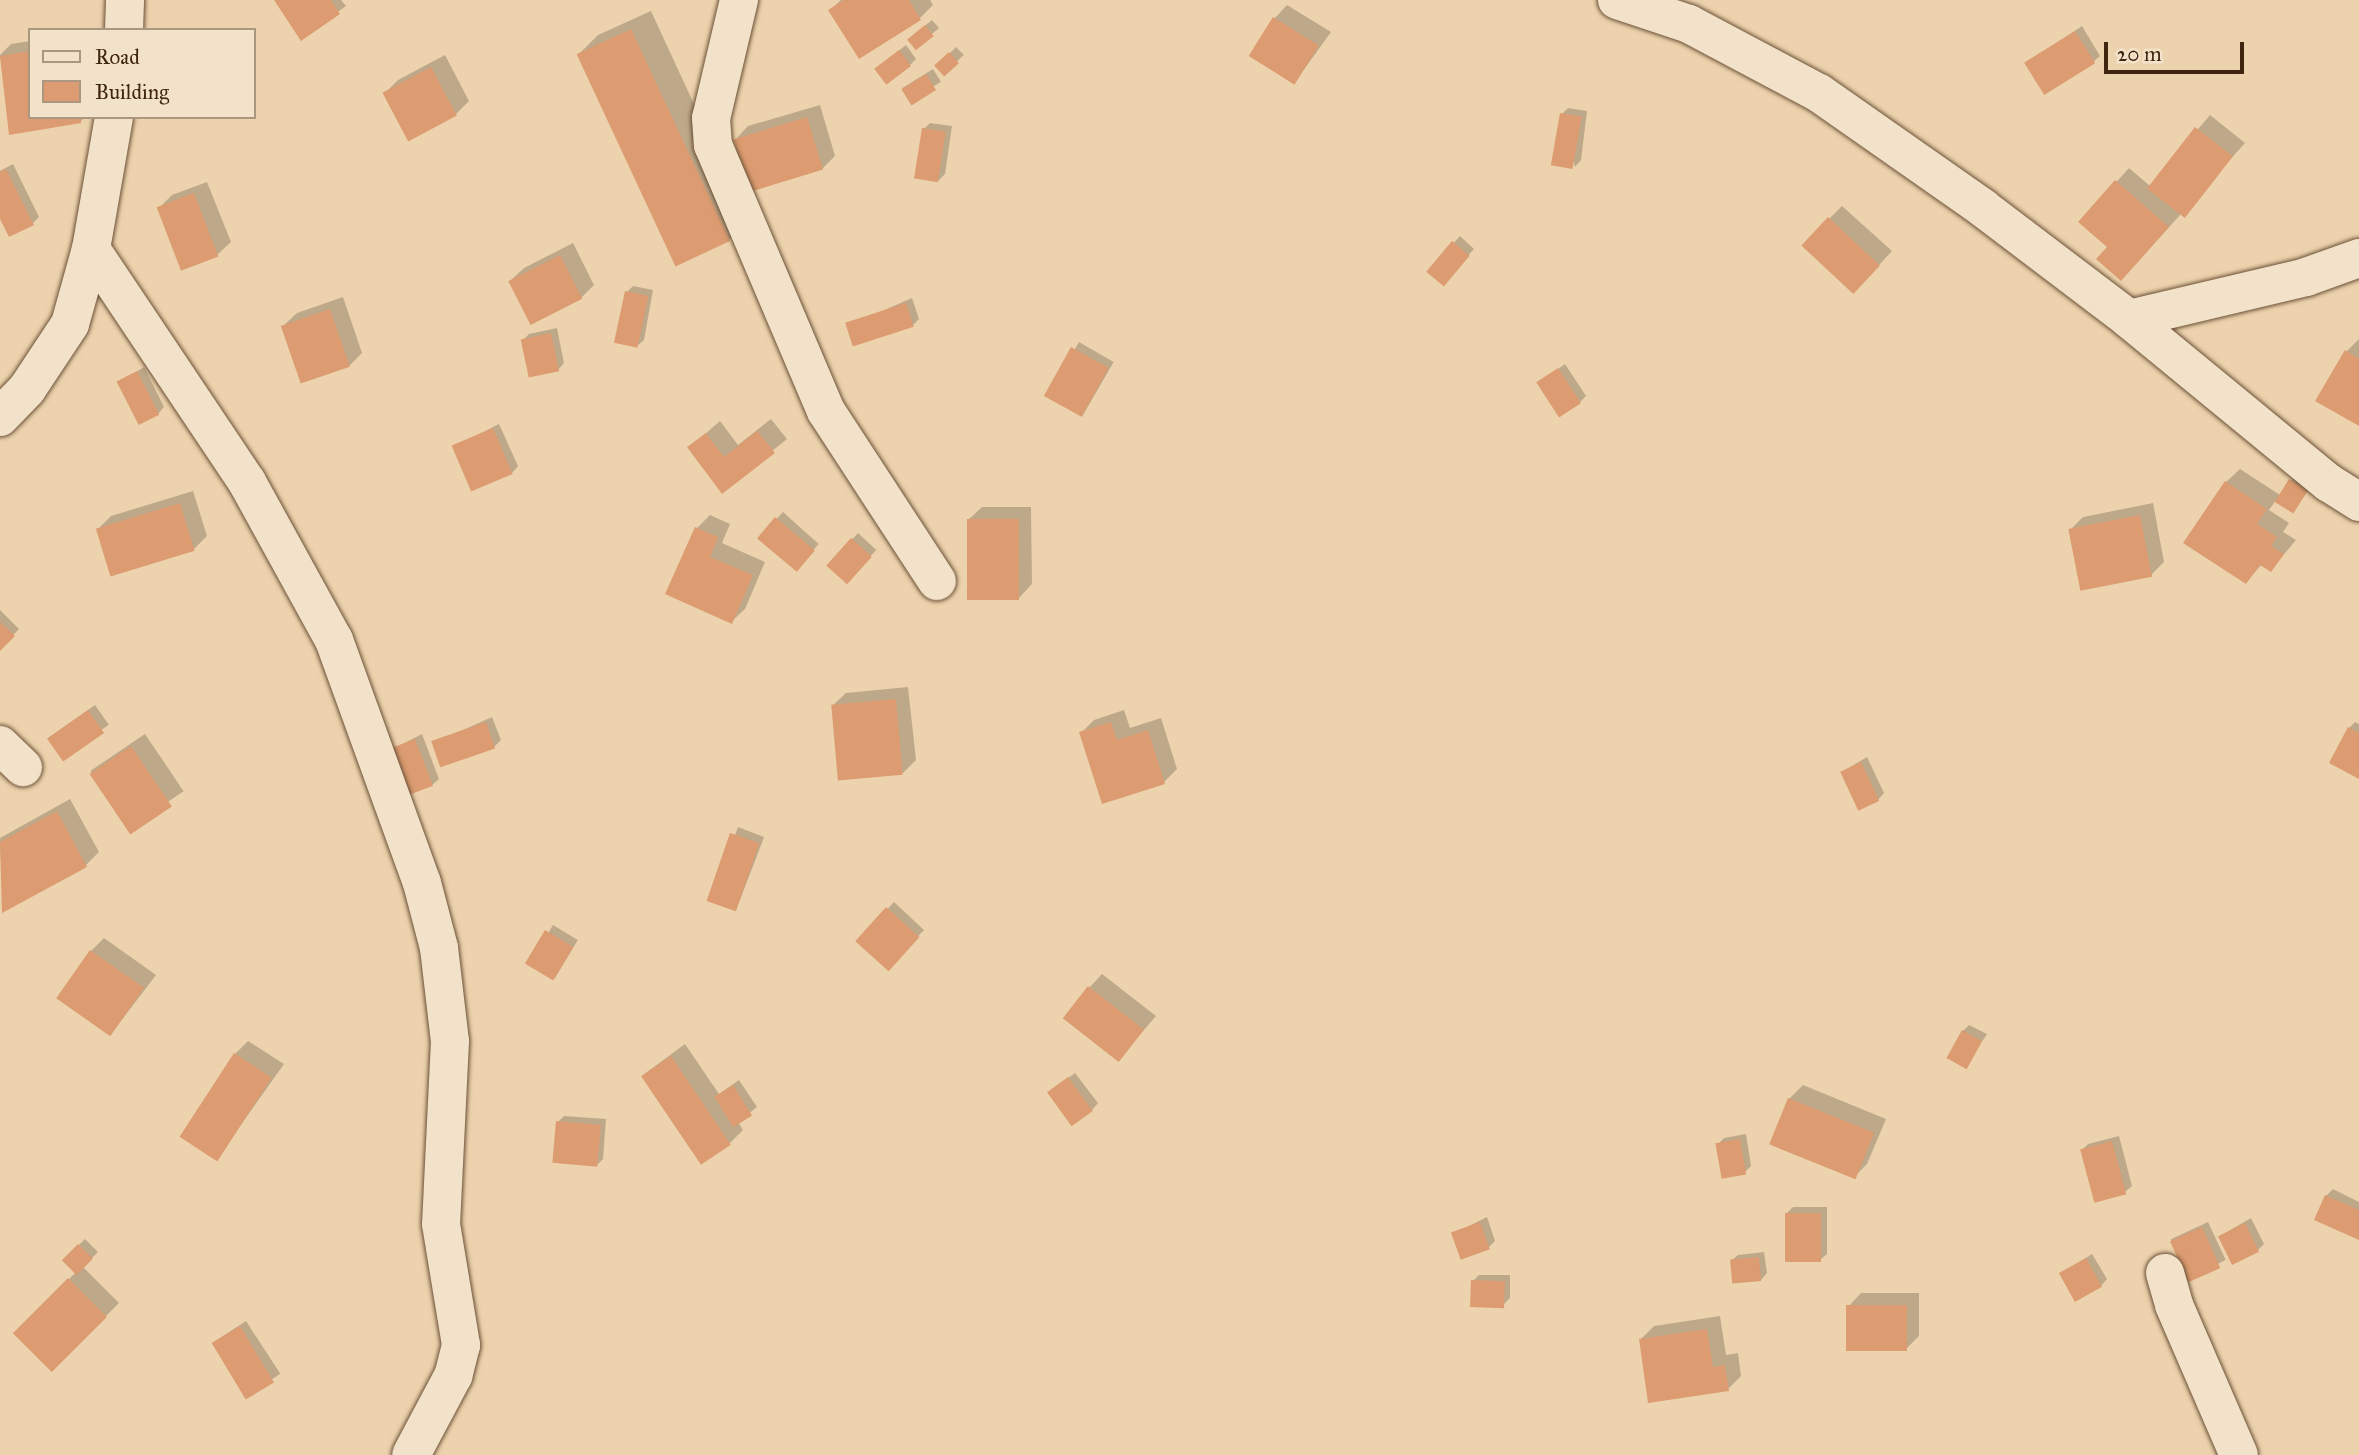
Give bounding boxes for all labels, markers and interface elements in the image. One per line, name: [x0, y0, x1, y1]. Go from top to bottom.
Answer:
legend: [28, 28, 256, 119]
scale bar: [2107, 28, 2247, 72]
text: 20 m: [2117, 41, 2162, 67]
text: Road: [95, 44, 140, 70]
text: Building: [95, 79, 169, 105]

